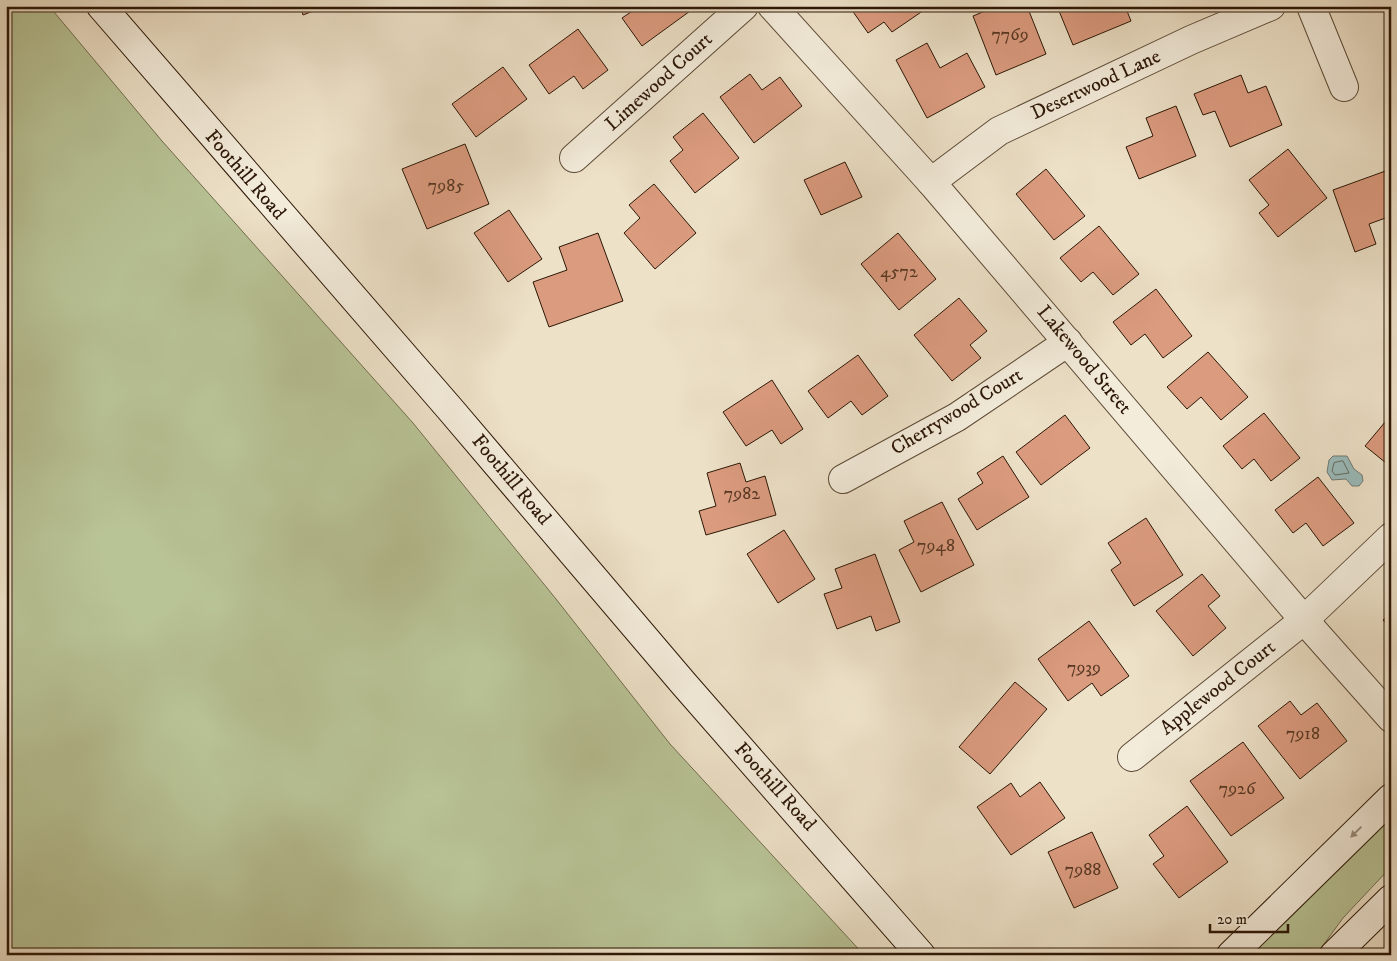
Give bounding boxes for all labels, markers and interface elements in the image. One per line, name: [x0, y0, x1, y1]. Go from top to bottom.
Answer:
house number: 7769: [991, 24, 1029, 46]
street label: Limewood Court: [600, 27, 718, 137]
street label: Desertwood Lane: [1027, 44, 1165, 126]
street label: Foothill Road: [199, 125, 291, 225]
house number: 7985: [428, 175, 464, 197]
house number: 4572: [880, 261, 918, 283]
street label: Lakewood Street: [1031, 300, 1137, 420]
street label: Cherrywood Court: [887, 363, 1027, 461]
street label: Foothill Road: [466, 430, 556, 530]
house number: 7982: [724, 483, 760, 505]
house number: 7948: [917, 535, 955, 557]
street label: Applewood Court: [1155, 635, 1281, 741]
house number: 7939: [1067, 657, 1101, 679]
house number: 7918: [1286, 723, 1320, 745]
street label: Foothill Road: [729, 737, 821, 837]
house number: 7926: [1219, 778, 1256, 800]
one-way arrow: [1350, 826, 1362, 838]
house number: 7988: [1065, 859, 1101, 881]
scale bar: [1210, 901, 1287, 933]
text: 20 m: [1217, 910, 1247, 929]

